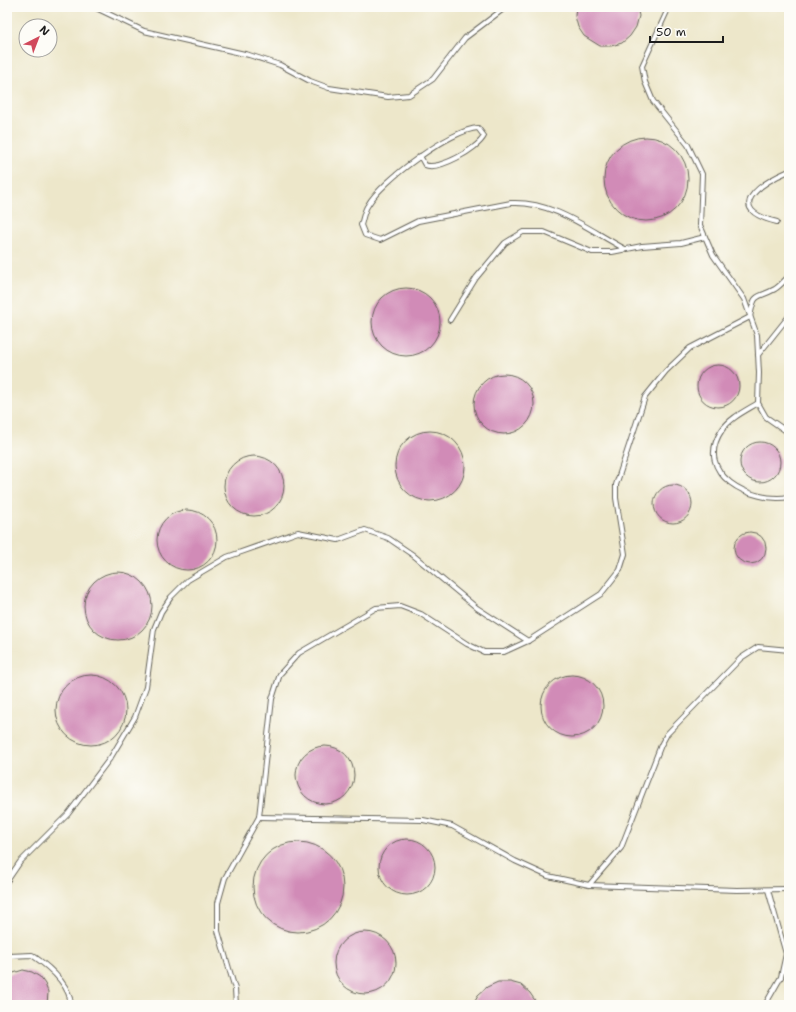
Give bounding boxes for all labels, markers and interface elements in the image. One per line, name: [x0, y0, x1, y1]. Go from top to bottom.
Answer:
north arrow: [18, 18, 58, 58]
scale bar: [650, 18, 723, 44]
text: N: [36, 22, 53, 40]
text: 50 m: [656, 24, 686, 40]

